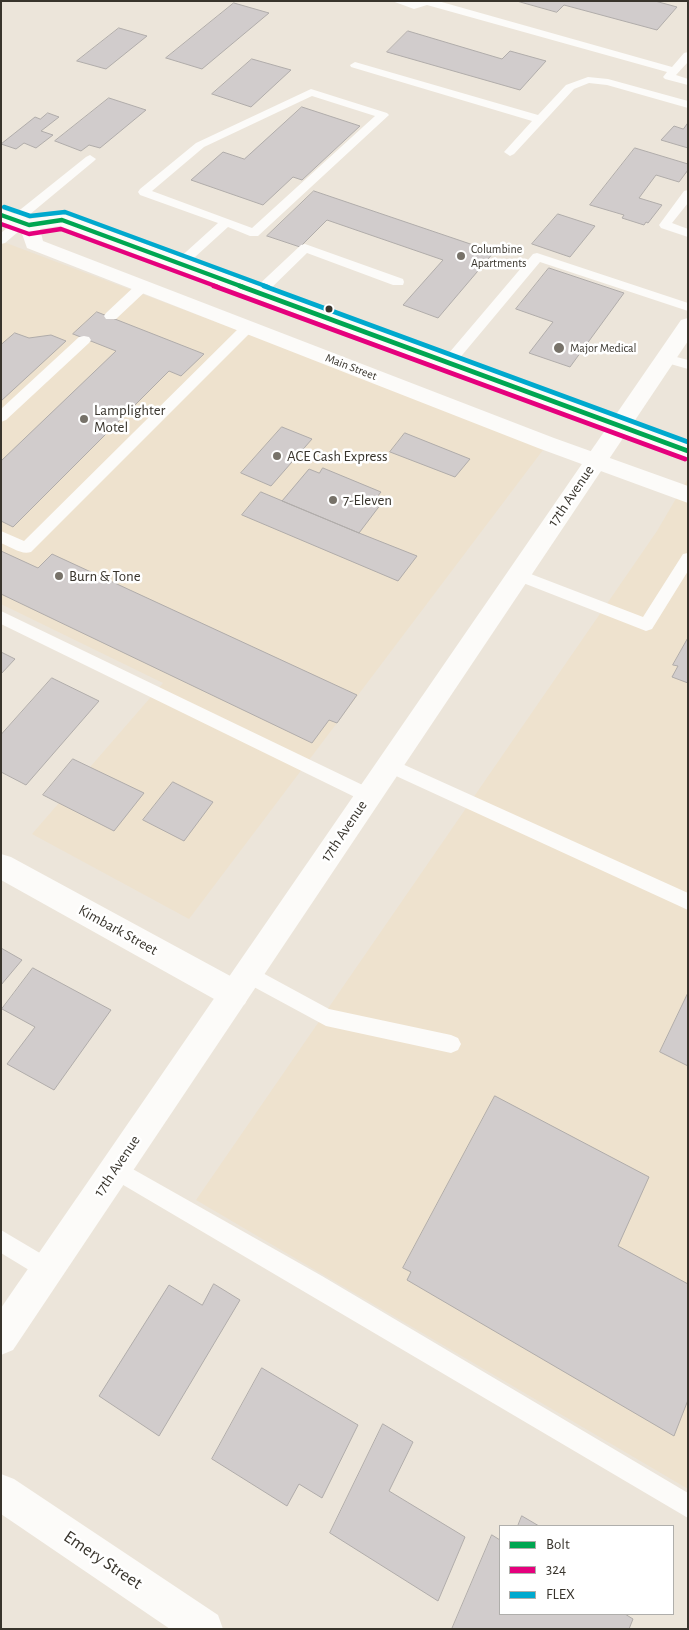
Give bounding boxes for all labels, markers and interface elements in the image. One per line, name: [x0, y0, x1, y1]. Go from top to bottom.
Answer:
place label: Columbine Apartments: [471, 242, 527, 270]
marker: Columbine Apartments: [455, 250, 467, 262]
unlabelled marker: [324, 304, 334, 314]
marker: Major Medical: [552, 341, 566, 355]
place label: Major Medical: [570, 341, 637, 355]
street label: Main Street: [323, 351, 379, 383]
place label: Lamplighter Motel: [94, 401, 165, 436]
marker: Lamplighter Motel: [78, 413, 90, 425]
place label: ACE Cash Express: [287, 447, 388, 465]
marker: ACE Cash Express: [271, 450, 283, 462]
street label: 17th Avenue: [544, 462, 598, 530]
place label: 7-Eleven: [343, 491, 392, 509]
marker: 7-Eleven: [327, 494, 339, 506]
place label: Burn & Tone: [69, 567, 141, 585]
marker: Burn & Tone: [53, 570, 65, 582]
street label: 17th Avenue: [317, 797, 371, 865]
street label: Kimbark Street: [75, 901, 161, 959]
street label: 17th Avenue: [90, 1132, 144, 1200]
legend: [499, 1525, 674, 1615]
street label: Emery Street: [60, 1526, 146, 1594]
text: Bolt: [546, 1537, 570, 1552]
text: 324: [546, 1562, 566, 1577]
text: FLEX: [546, 1587, 575, 1602]

